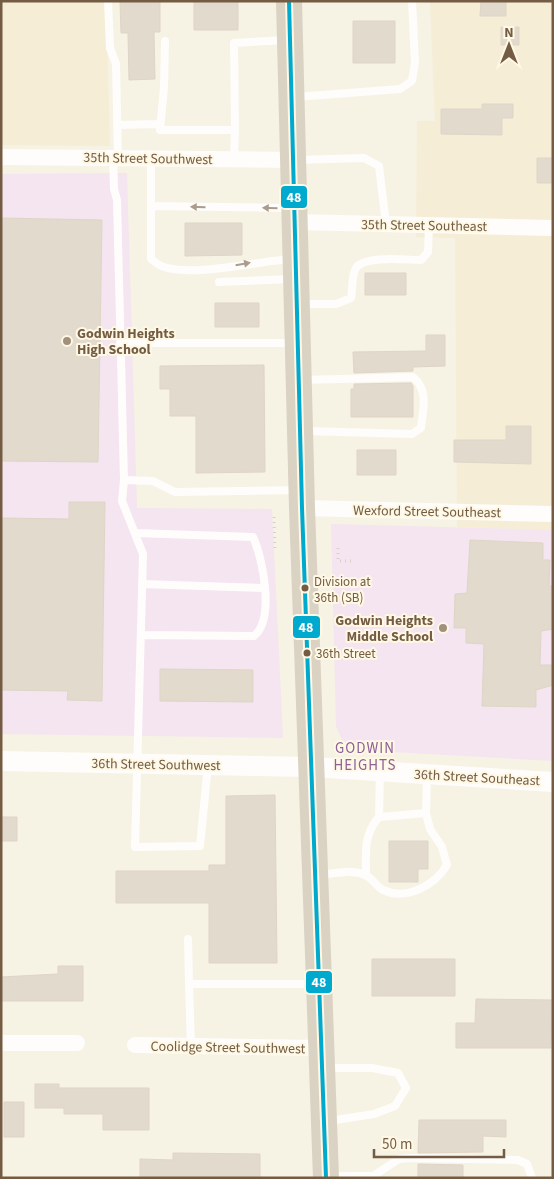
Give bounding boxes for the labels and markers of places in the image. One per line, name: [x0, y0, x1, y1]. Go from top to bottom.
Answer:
place label: Godwin Heights High School: [77, 324, 175, 360]
marker: Godwin Heights High School: [61, 335, 73, 347]
place label: Division at 36th (SB): [314, 573, 371, 607]
marker: Division at 36th (SB): [300, 583, 310, 593]
place label: Godwin Heights Middle School: [335, 611, 433, 647]
marker: Godwin Heights Middle School: [437, 622, 449, 634]
place label: 36th Street: [316, 645, 376, 663]
marker: 36th Street: [302, 648, 312, 658]

